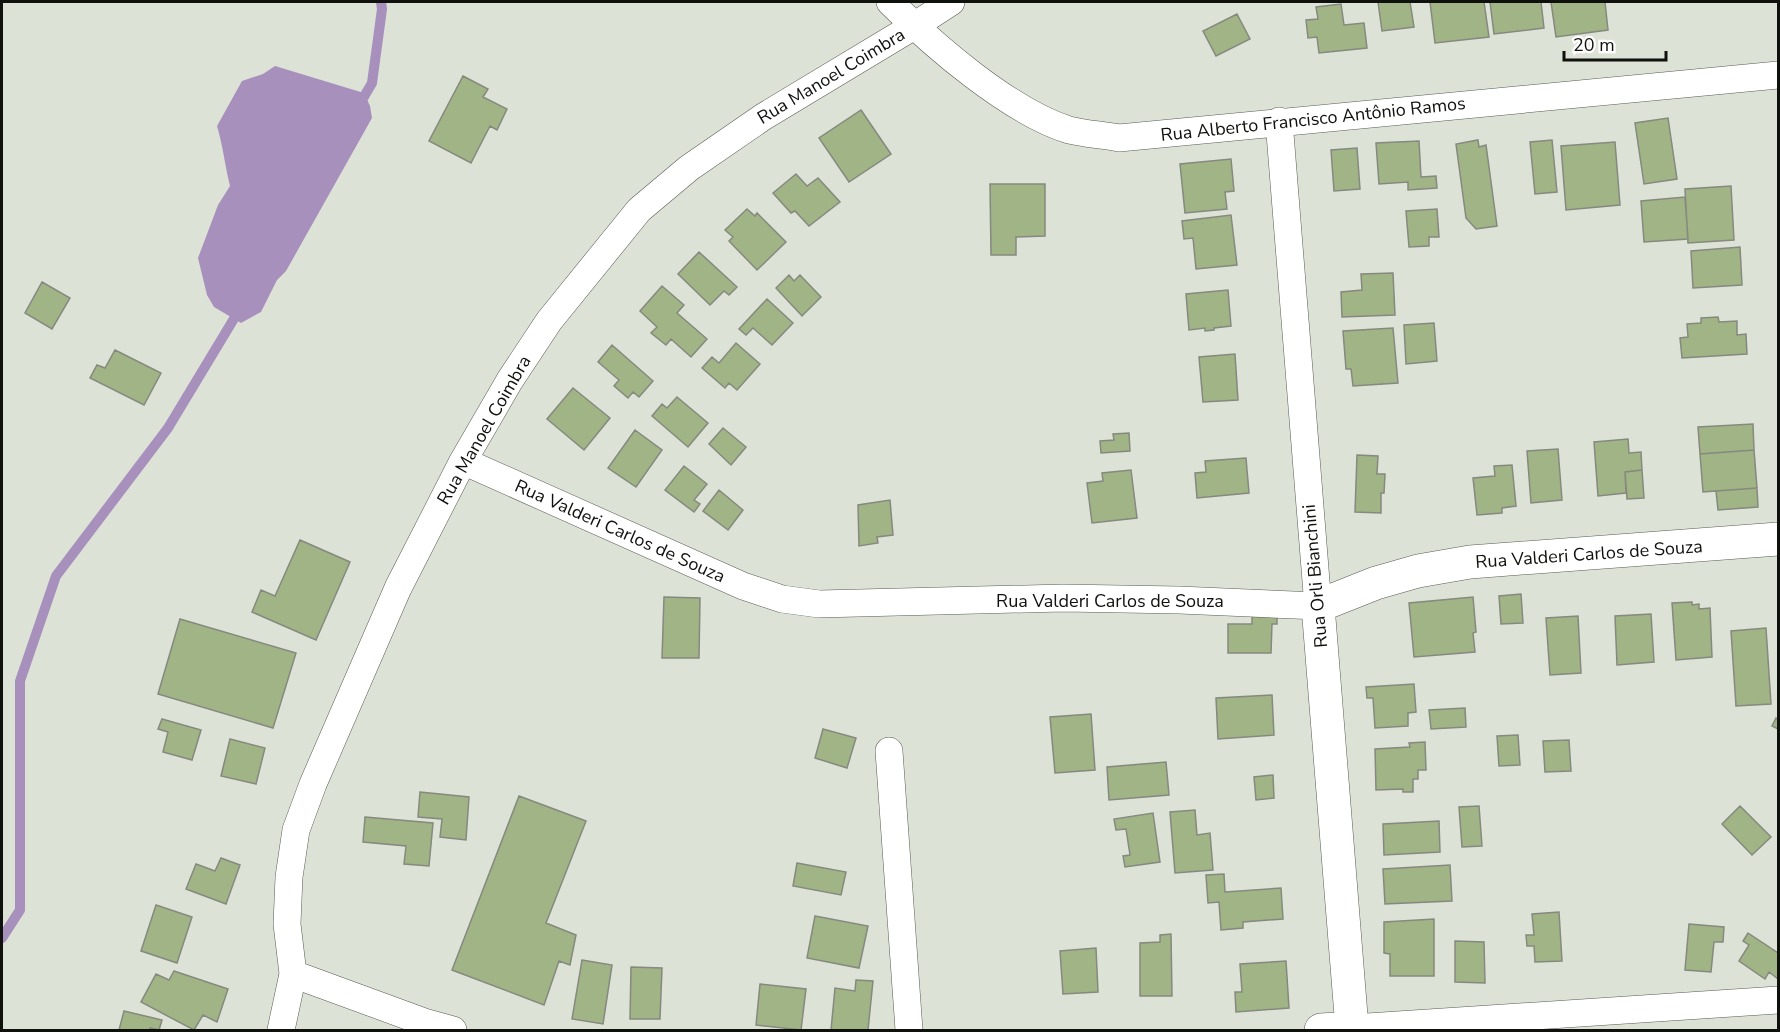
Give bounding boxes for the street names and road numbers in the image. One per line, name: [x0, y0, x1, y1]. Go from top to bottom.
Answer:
street label: Rua Manoel Coimbra: [753, 22, 909, 130]
street label: Rua Alberto Francisco Antônio Ramos: [1159, 91, 1467, 147]
street label: Rua Manoel Coimbra: [431, 351, 537, 509]
street label: Rua Valderi Carlos de Souza: [511, 474, 729, 588]
street label: Rua Orli Bianchini: [1297, 503, 1333, 649]
street label: Rua Valderi Carlos de Souza: [1475, 534, 1703, 574]
street label: Rua Valderi Carlos de Souza: [996, 589, 1224, 613]

